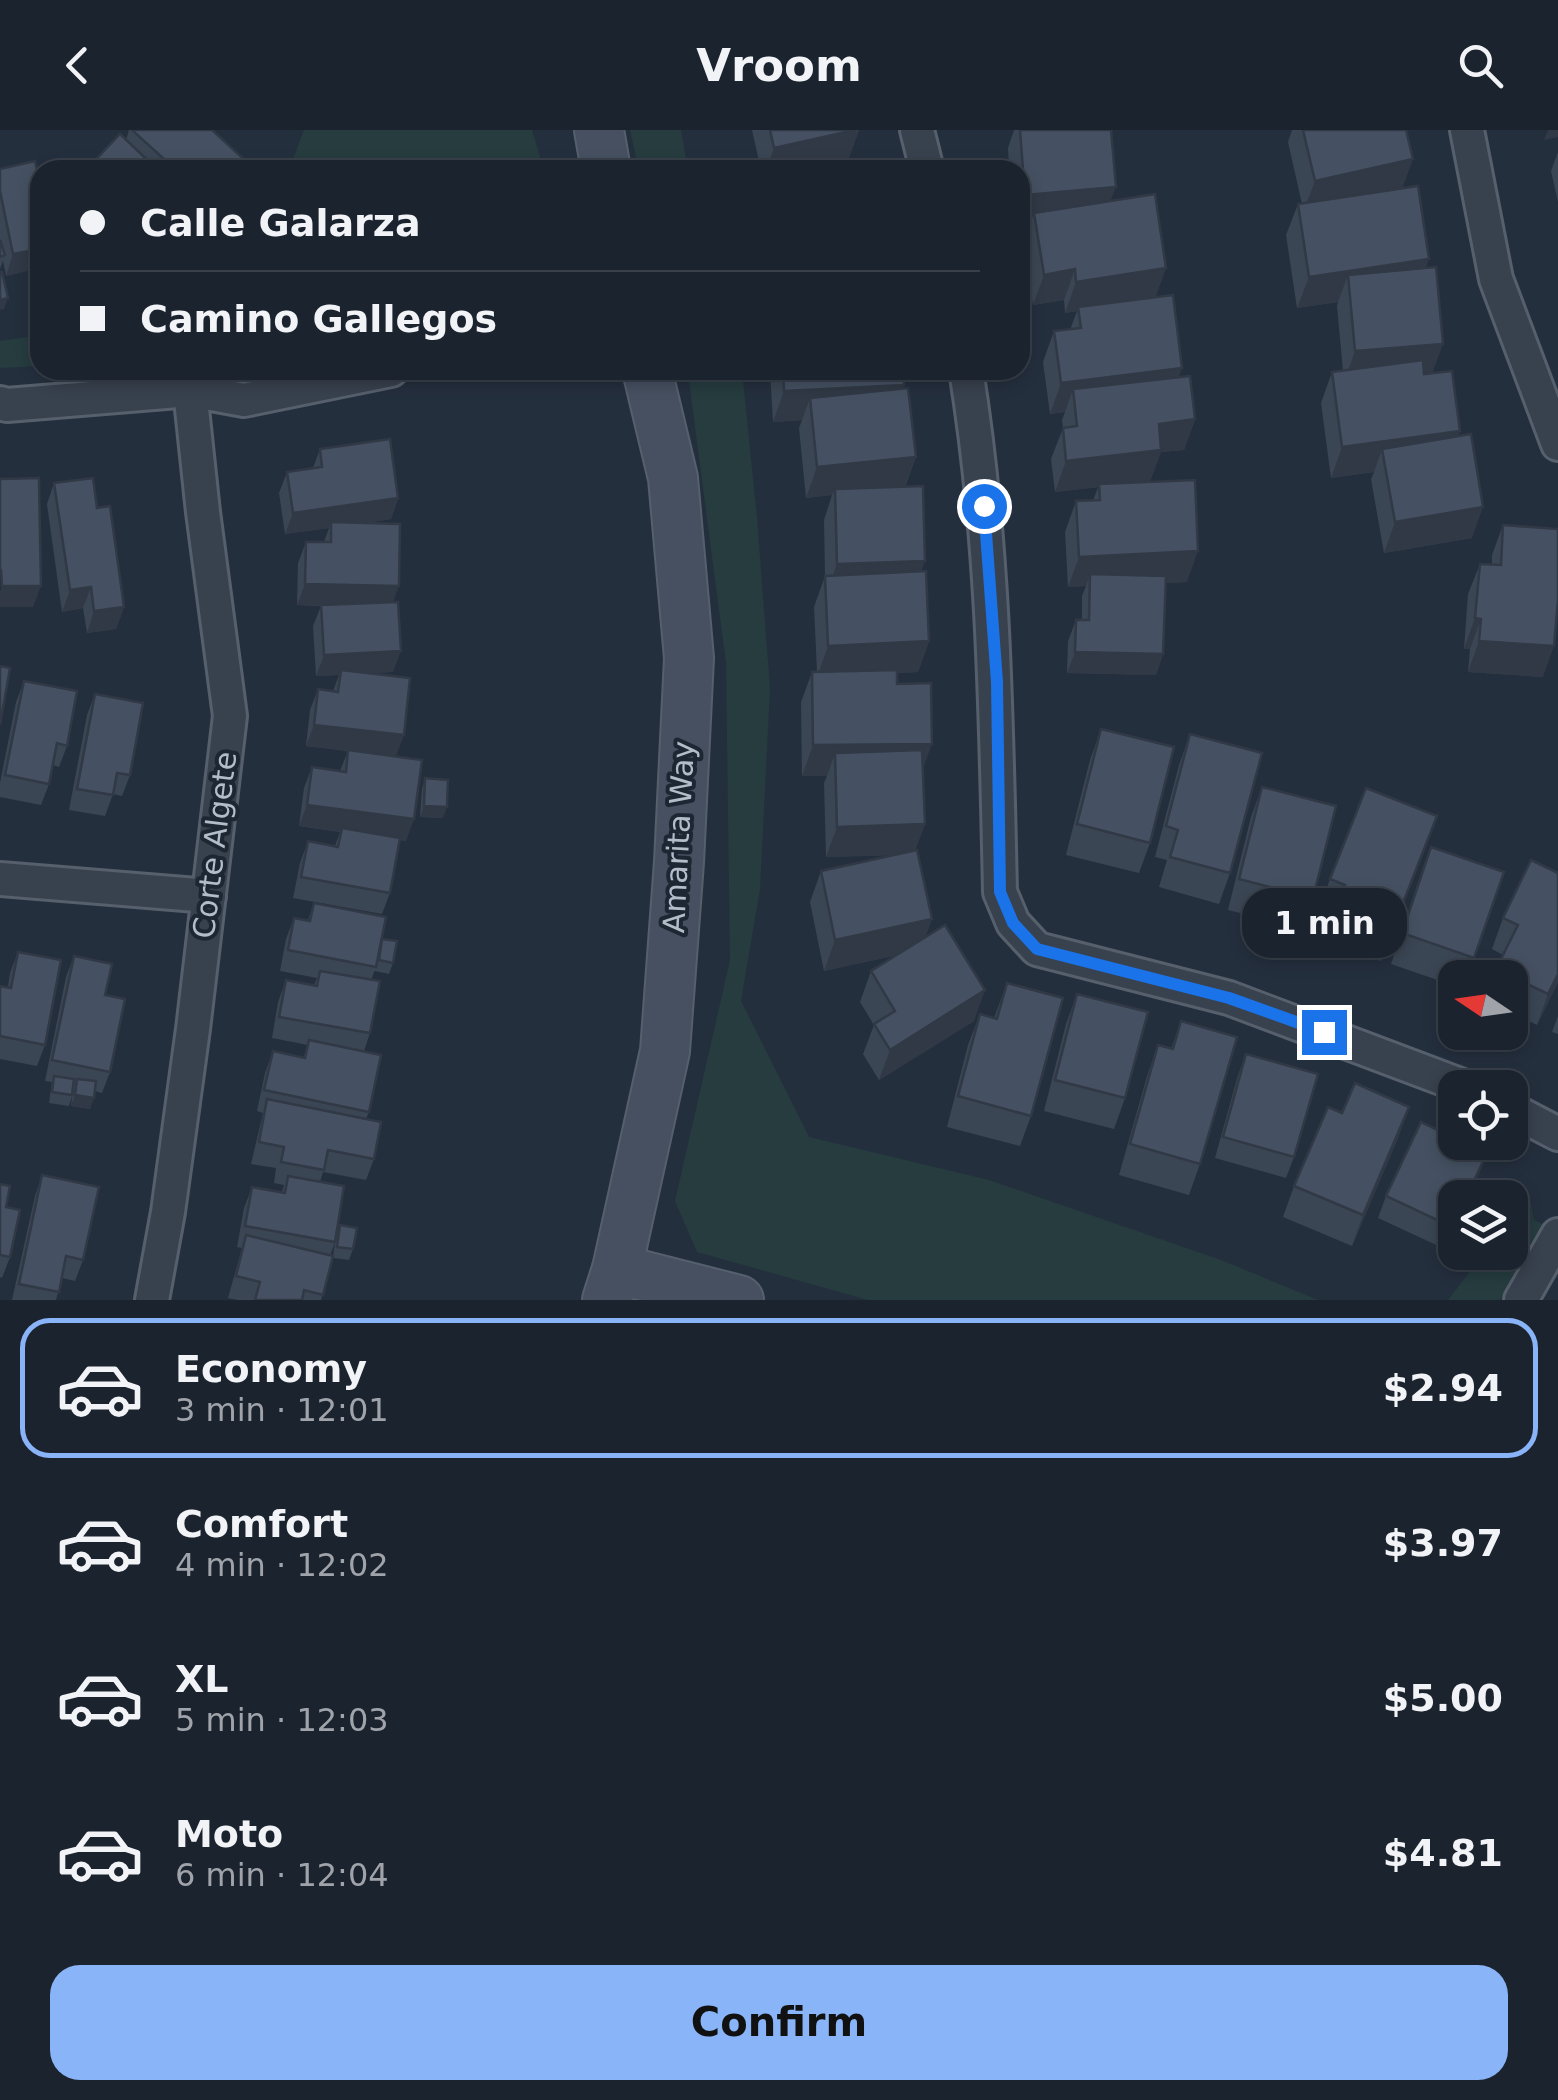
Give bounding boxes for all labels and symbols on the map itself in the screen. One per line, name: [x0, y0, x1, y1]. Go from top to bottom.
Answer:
route start: [962, 484, 1007, 529]
street label: Amarita Way: [656, 740, 701, 934]
street label: Corte Algete: [186, 750, 243, 940]
callout: 1 min: [1242, 887, 1406, 957]
north arrow: [1438, 960, 1528, 1050]
route end: [1302, 1010, 1347, 1055]

